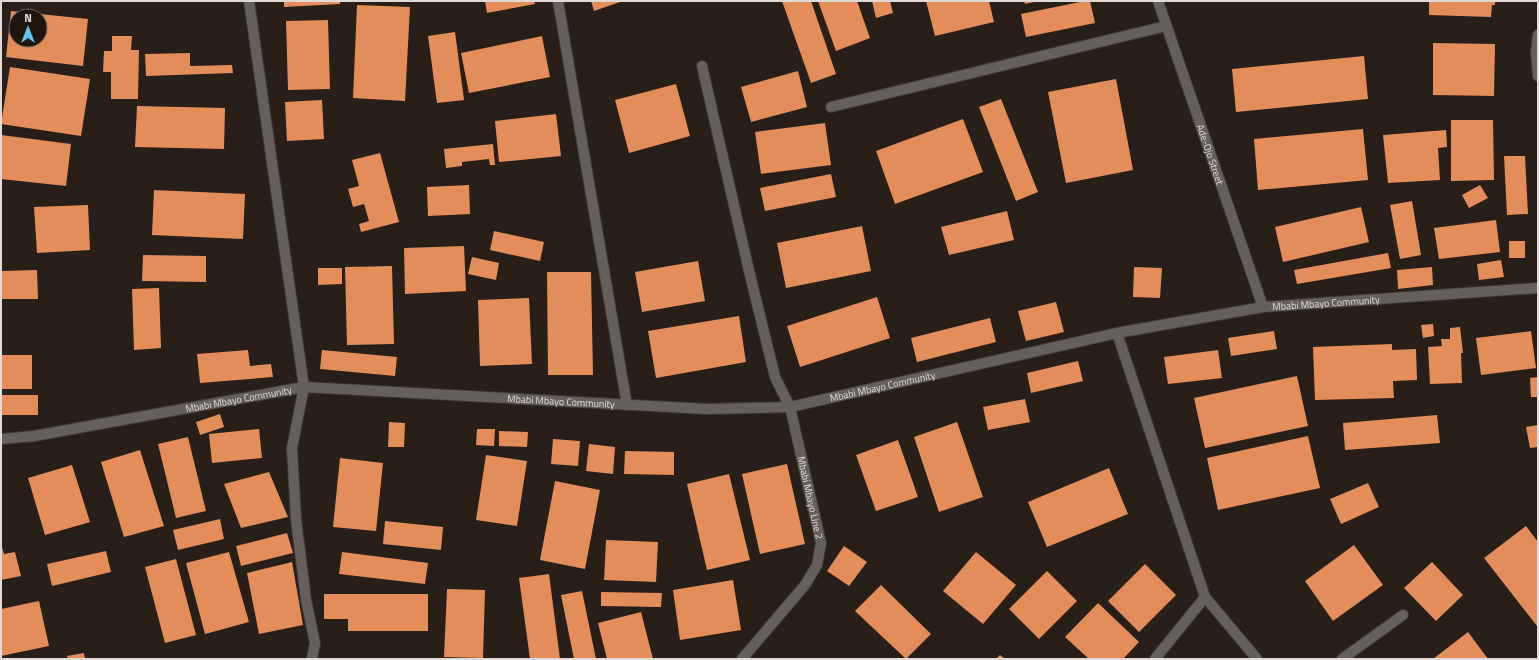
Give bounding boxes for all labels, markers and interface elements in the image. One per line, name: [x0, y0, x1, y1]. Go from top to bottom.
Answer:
north arrow: [8, 8, 48, 48]
text: N: [24, 10, 32, 26]
street label: Ade-Ojo Street: [1193, 122, 1228, 187]
street label: Mbabi Mbayo Community: [1272, 292, 1381, 314]
street label: Mbabi Mbayo Community: [828, 367, 937, 406]
street label: Mbabi Mbayo Community: [184, 382, 293, 416]
street label: Mbabi Mbayo Community: [507, 391, 615, 412]
street label: Mbabi Mbayo Line 2: [793, 455, 827, 541]

